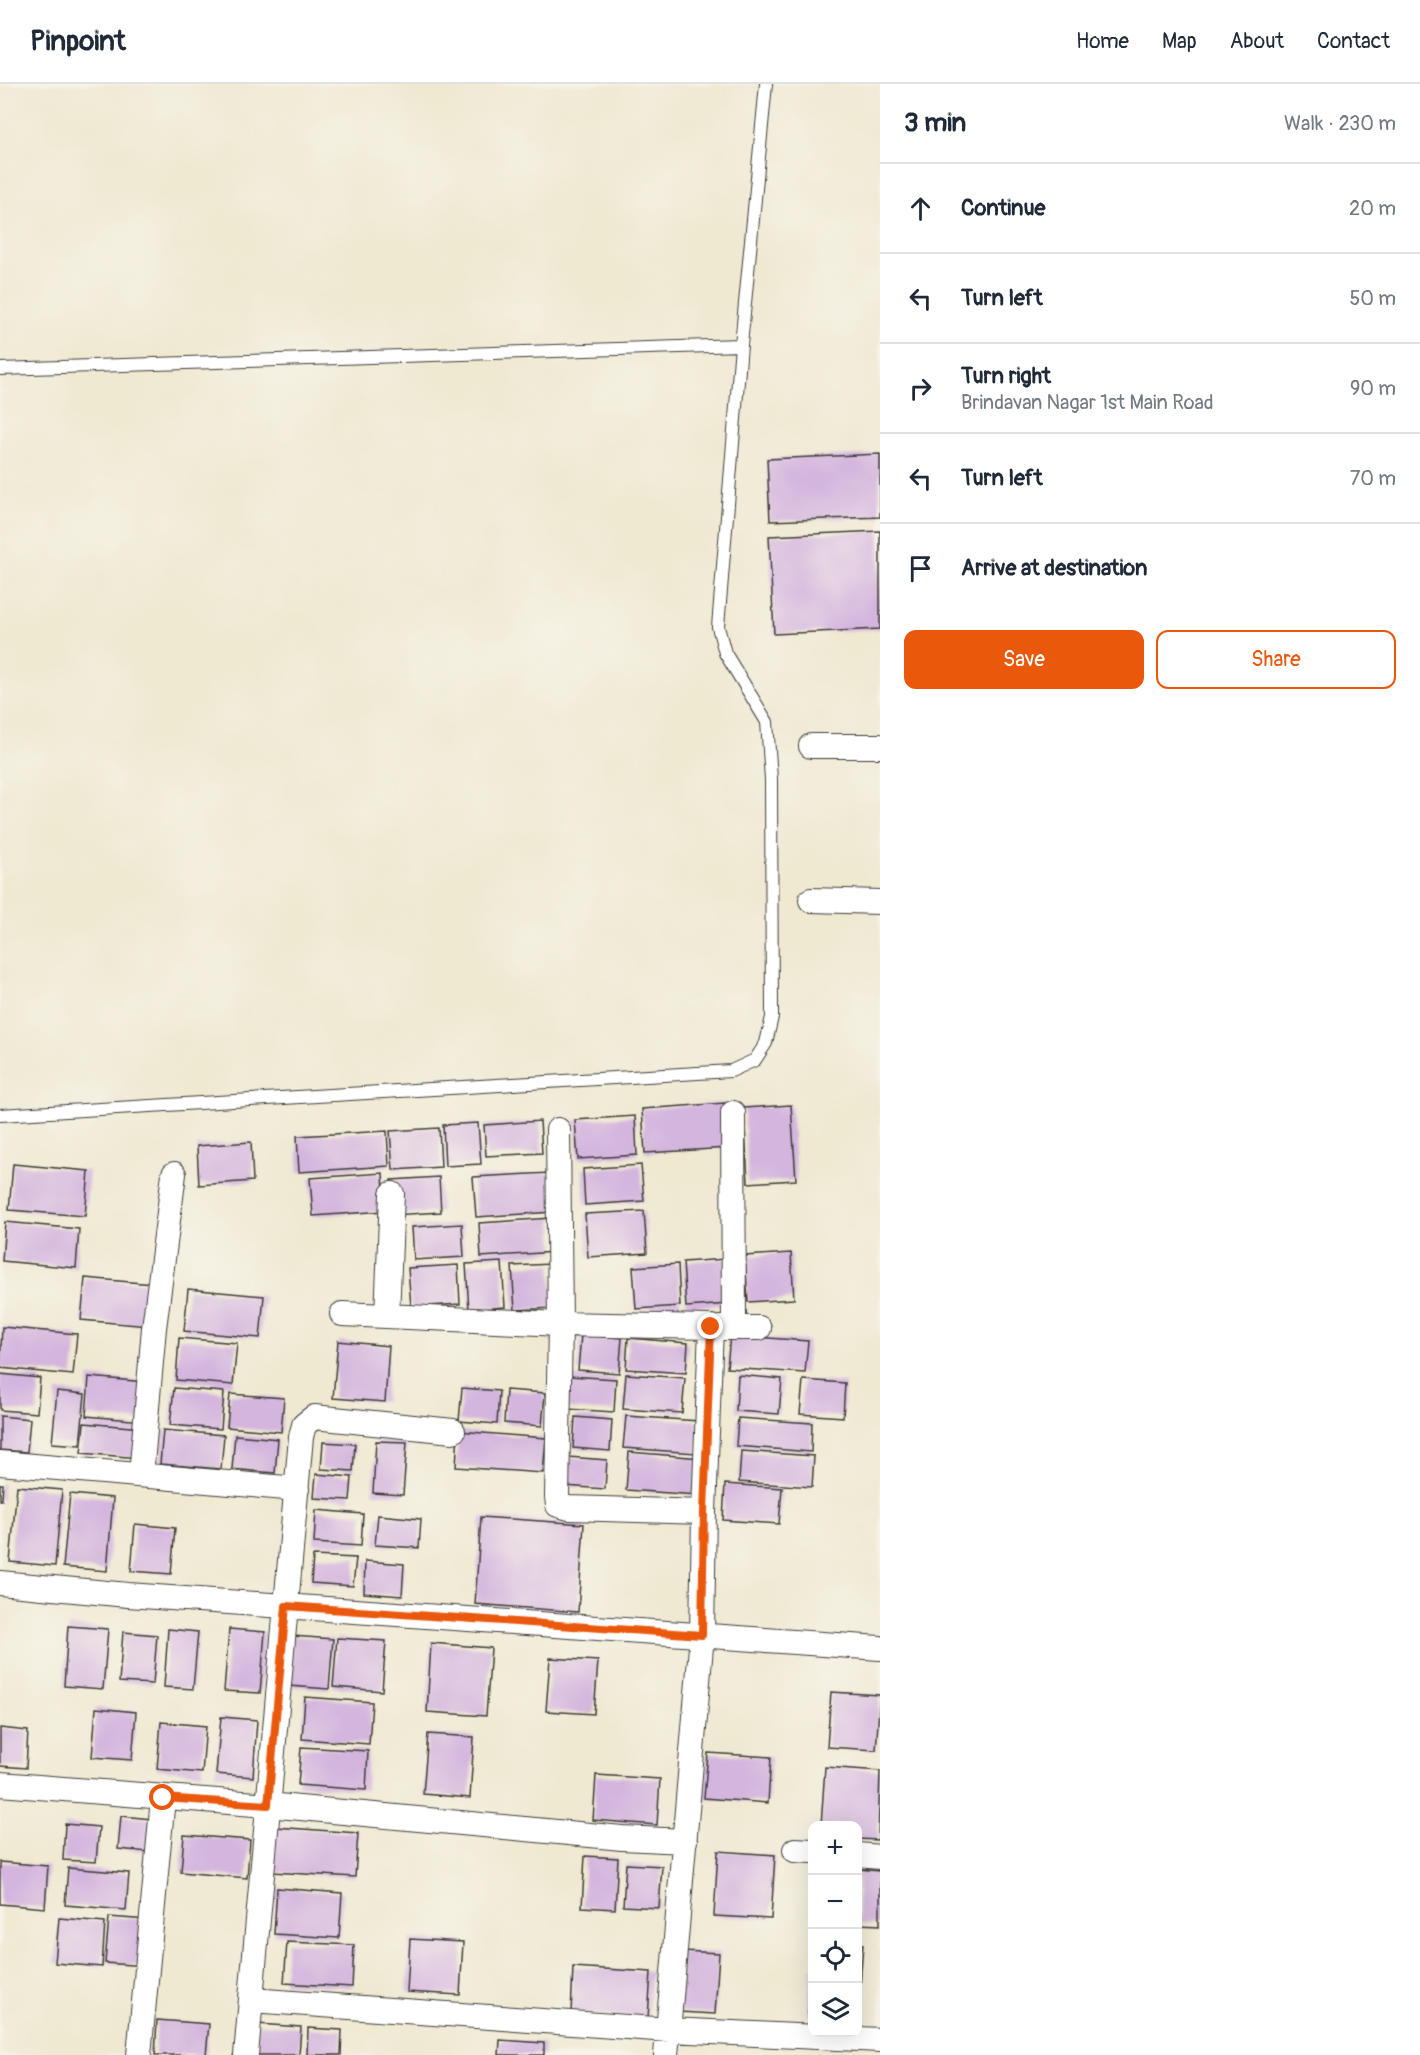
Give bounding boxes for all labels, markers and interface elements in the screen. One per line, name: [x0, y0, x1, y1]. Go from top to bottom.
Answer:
text: Pinpoint: [30, 24, 126, 59]
text: Home: [1076, 28, 1129, 55]
text: Map: [1162, 28, 1197, 55]
text: About: [1230, 28, 1284, 55]
text: Contact: [1317, 28, 1390, 55]
text: 3 min: [904, 107, 966, 139]
text: Walk · 230 m: [1284, 111, 1396, 136]
icon: ahead: [904, 192, 937, 225]
text: Continue: [961, 194, 1045, 222]
text: 20 m: [1349, 196, 1396, 221]
icon: left: [904, 282, 937, 315]
text: Turn left: [961, 284, 1043, 312]
text: 50 m: [1349, 286, 1396, 311]
text: Turn right: [961, 362, 1051, 390]
icon: right: [904, 372, 937, 405]
text: 90 m: [1350, 376, 1396, 401]
text: Brindavan Nagar 1st Main Road: [961, 390, 1214, 415]
icon: left: [904, 462, 937, 495]
text: Turn left: [961, 464, 1043, 492]
text: 70 m: [1350, 466, 1396, 491]
icon: arrive: [904, 552, 937, 585]
text: Arrive at destination: [961, 554, 1147, 582]
button: Save: [904, 630, 1144, 689]
button: Share: [1156, 630, 1396, 689]
route end: [697, 1313, 723, 1339]
route start: [149, 1784, 175, 1810]
map controls: [808, 1821, 862, 2037]
button: +: [808, 1821, 862, 1875]
button: −: [808, 1875, 862, 1929]
button: locate: [808, 1929, 862, 1983]
button: layers: [808, 1983, 862, 2037]

